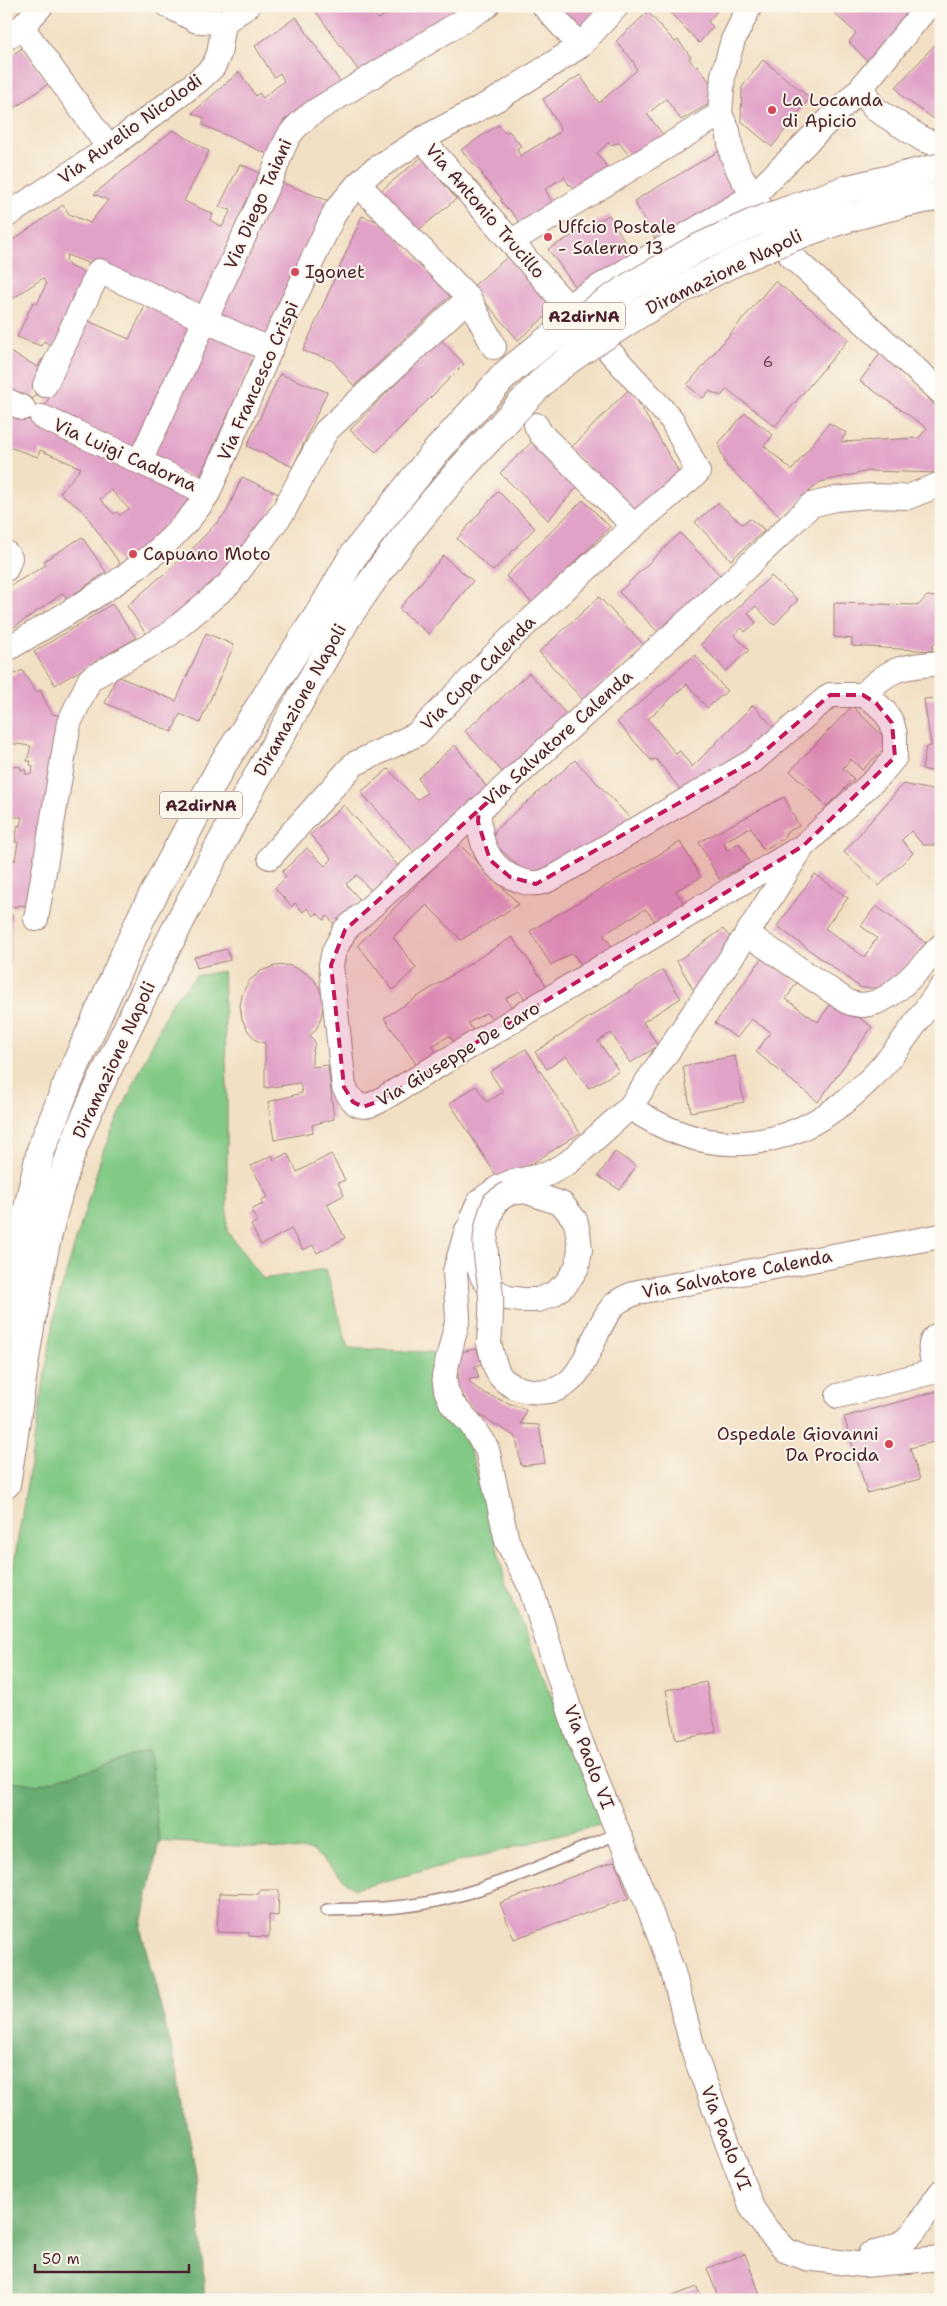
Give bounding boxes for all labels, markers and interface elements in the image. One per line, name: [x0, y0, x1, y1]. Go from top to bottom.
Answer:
street label: Via Aurelio Nicolodi: [53, 69, 207, 189]
place label: La Locanda di Apicio: [782, 88, 883, 133]
marker: La Locanda di Apicio: [766, 104, 778, 116]
street label: Via Diego Taiani: [218, 135, 298, 273]
street label: Via Antonio Trucillo: [420, 138, 550, 284]
place label: Uffcio Postale - Salerno 13: [558, 215, 676, 260]
street label: Diramazione Napoli: [642, 224, 806, 320]
marker: Uffcio Postale - Salerno 13: [542, 231, 554, 243]
place label: Igonet: [305, 260, 365, 284]
marker: Igonet: [289, 266, 301, 278]
street label: Via Francesco Crispi: [212, 297, 304, 465]
road number: A2dirNA: [543, 302, 625, 330]
house number: 6: [763, 352, 773, 372]
street label: Via Luigi Cadorna: [50, 413, 200, 497]
place label: Capuano Moto: [143, 542, 271, 566]
marker: Capuano Moto: [127, 548, 139, 560]
street label: Via Cupa Calenda: [415, 610, 541, 736]
street label: Diramazione Napoli: [248, 619, 352, 781]
street label: Via Salvatore Calenda: [478, 664, 638, 812]
road number: A2dirNA: [160, 792, 242, 818]
street label: Diramazione Napoli: [67, 977, 161, 1143]
street label: Via Giuseppe De Caro: [372, 996, 544, 1112]
street label: Via Salvatore Calenda: [640, 1244, 834, 1304]
place label: Ospedale Giovanni Da Procida: [717, 1422, 879, 1467]
marker: Ospedale Giovanni Da Procida: [883, 1438, 895, 1450]
street label: Via Paolo VI: [558, 1701, 620, 1813]
street label: Via Paolo VI: [695, 2082, 757, 2194]
scale bar: [35, 2241, 189, 2273]
text: 50 m: [42, 2249, 80, 2269]

